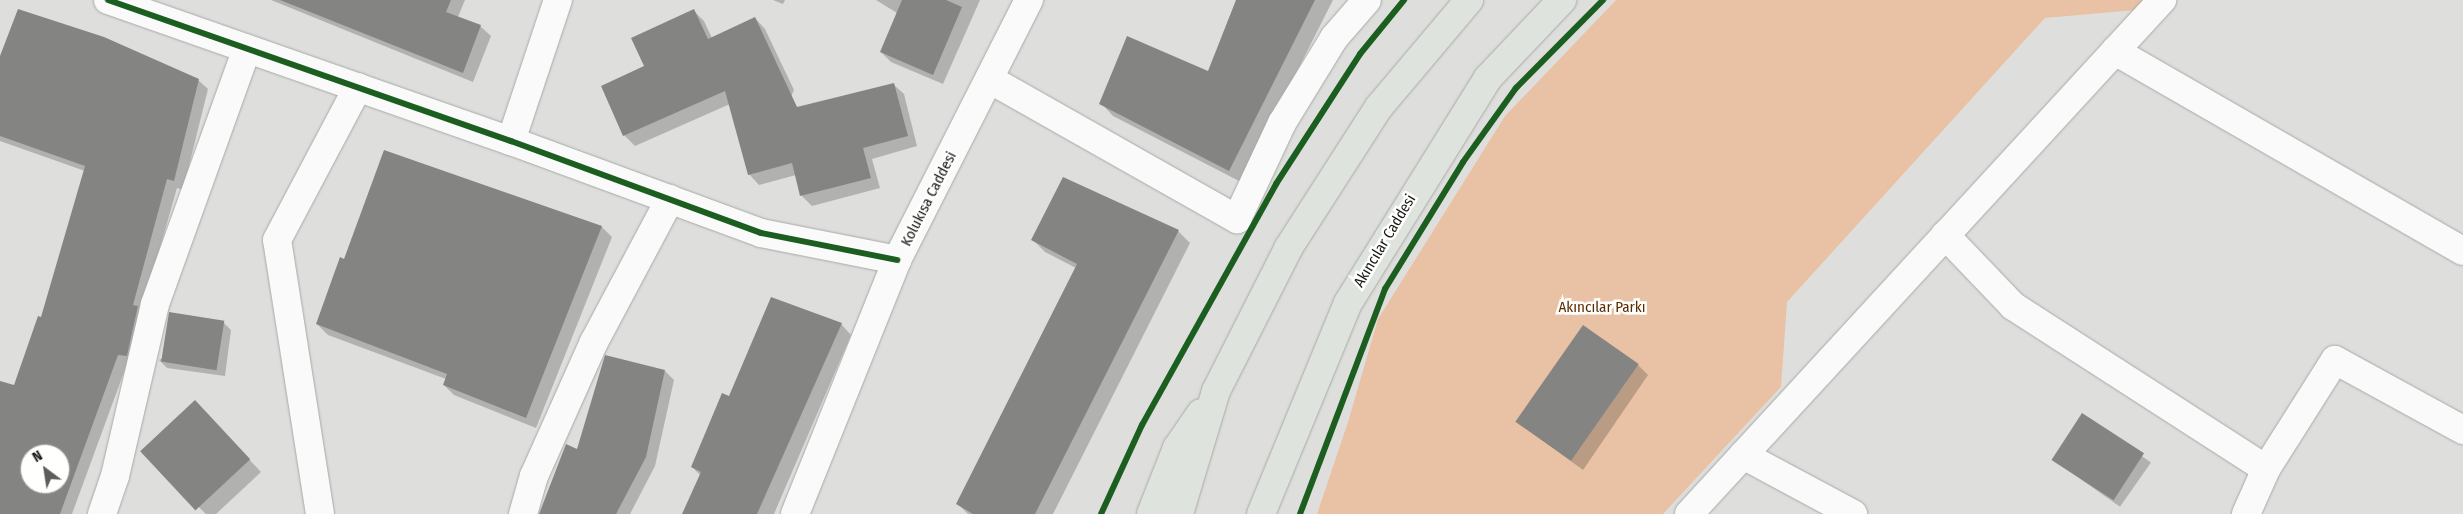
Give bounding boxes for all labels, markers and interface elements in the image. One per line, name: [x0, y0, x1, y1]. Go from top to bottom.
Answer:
street label: Kolukısa Caddesi: [897, 149, 961, 249]
street label: Akıncılar Caddesi: [1350, 191, 1420, 291]
park label: Akıncılar Parkı: [1558, 299, 1646, 317]
north arrow: [20, 444, 70, 494]
text: N: [30, 447, 45, 466]

